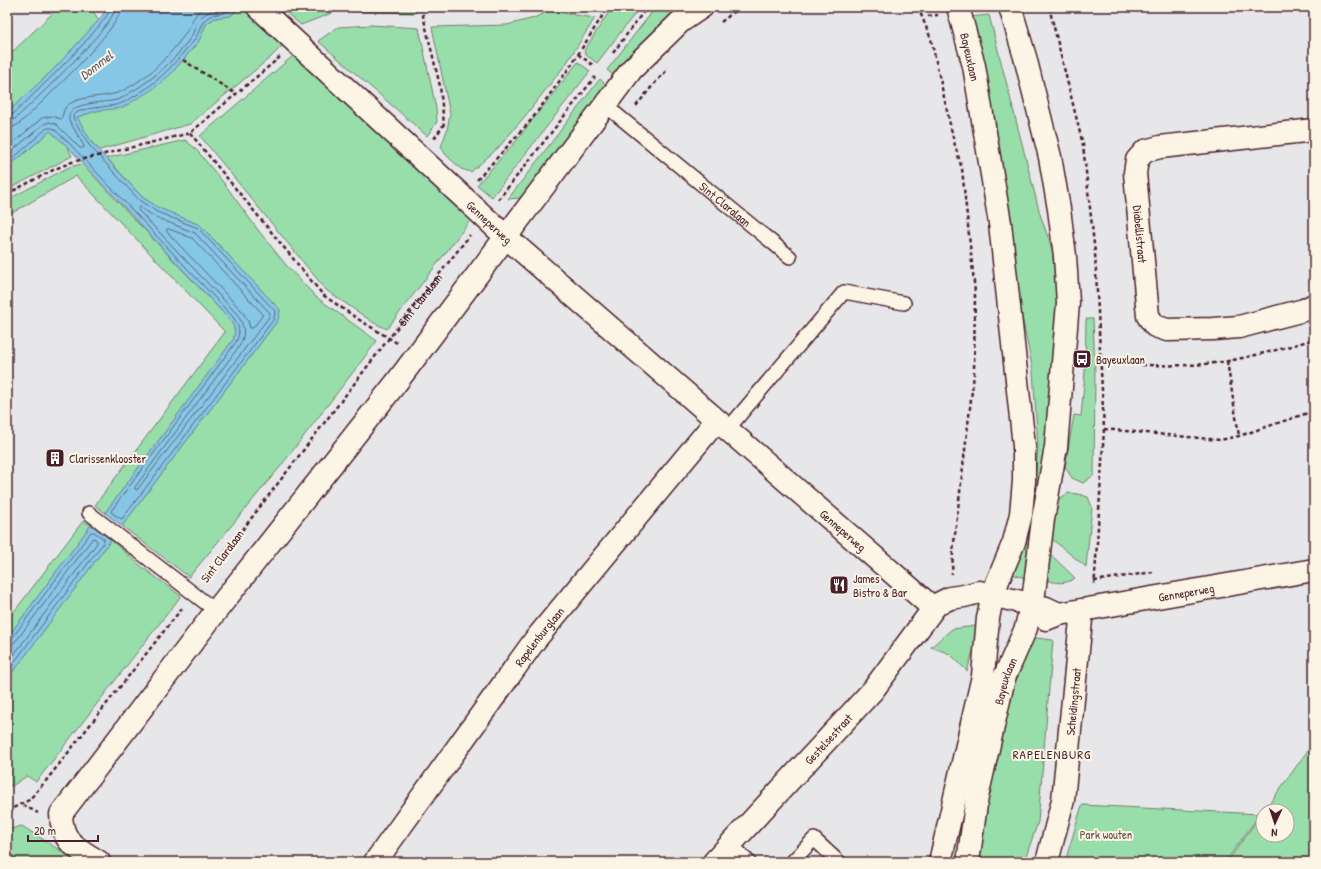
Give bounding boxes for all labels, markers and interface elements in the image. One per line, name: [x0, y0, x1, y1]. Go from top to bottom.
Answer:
street label: Bayeuxlaan: [956, 31, 984, 83]
water label: Dommel: [76, 46, 117, 84]
street label: Sint Claralaan: [696, 178, 755, 230]
street label: Genneperweg: [463, 196, 516, 247]
street label: Diabellistraat: [1129, 205, 1152, 264]
street label: Sint Claralaan: [394, 269, 446, 329]
bus stop icon: Bayeuxlaan: [1071, 348, 1093, 370]
place label: Bayeuxlaan: [1096, 351, 1145, 368]
building icon: Clarissenklooster: [44, 447, 66, 469]
place label: Clarissenklooster: [69, 450, 147, 467]
street label: Genneperweg: [816, 505, 870, 555]
street label: Sint Claralaan: [196, 526, 248, 586]
place label: James Bistro & Bar: [853, 570, 908, 601]
restaurant icon: James Bistro & Bar: [828, 574, 850, 596]
street label: Genneperweg: [1157, 579, 1215, 605]
street label: Rapelenburglaan: [510, 603, 568, 670]
street label: Bayeuxlaan: [990, 655, 1021, 706]
street label: Scheidingstraat: [1061, 666, 1085, 736]
street label: Gestelsestraat: [800, 709, 856, 768]
district label: RAPELENBURG: [1013, 745, 1091, 763]
north arrow: [1255, 803, 1295, 843]
scale bar: [28, 817, 98, 843]
text: 20 m: [34, 822, 56, 839]
park label: Park wouten: [1080, 826, 1132, 843]
text: N: [1271, 826, 1278, 840]

